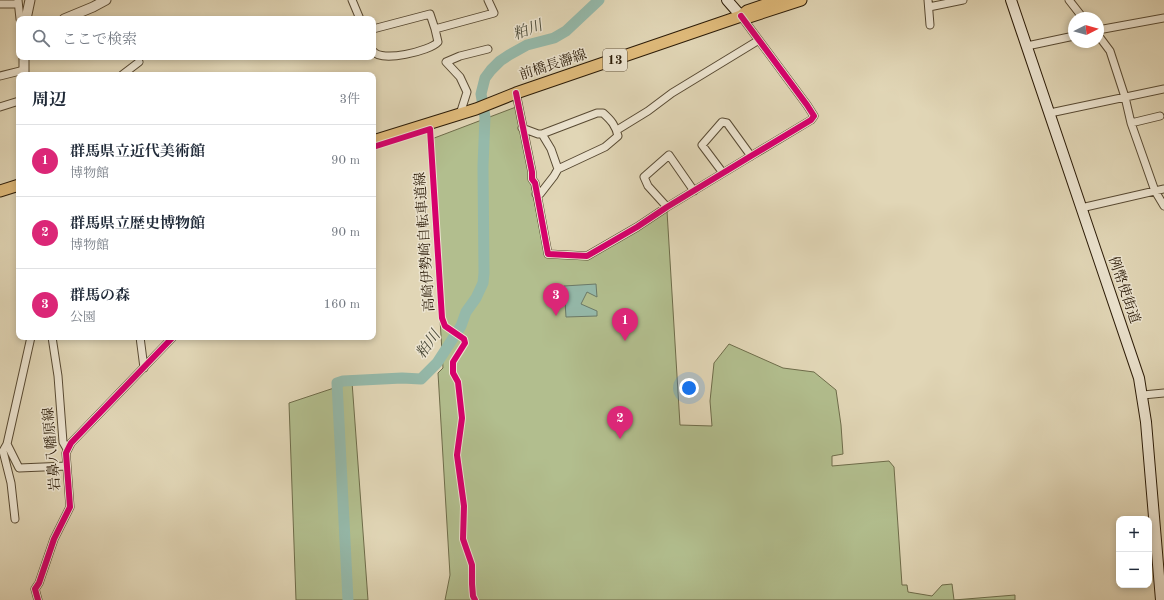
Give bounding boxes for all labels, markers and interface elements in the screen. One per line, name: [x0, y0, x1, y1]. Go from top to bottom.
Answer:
north arrow: [1068, 12, 1104, 48]
search box: [16, 16, 376, 60]
water label: 粕川: [511, 16, 547, 43]
icon: search: [30, 27, 52, 49]
text: ここで検索: [62, 33, 137, 48]
street label: 前橋長瀞線: [517, 47, 588, 82]
road number: 13: [603, 49, 627, 71]
text: 周辺: [32, 92, 66, 109]
text: 3件: [339, 93, 360, 106]
text: 群馬県立近代美術館: [70, 145, 205, 160]
text: 1: [41, 154, 49, 167]
text: 90 m: [331, 154, 360, 167]
text: 博物館: [70, 167, 109, 180]
street label: 高崎伊勢崎自転車道線: [412, 172, 437, 312]
text: 群馬県立歴史博物館: [70, 217, 205, 232]
text: 2: [41, 226, 49, 239]
text: 90 m: [331, 226, 360, 239]
text: 博物館: [70, 239, 109, 252]
street label: 例幣使街道: [1106, 254, 1143, 325]
pin: 3: [543, 283, 569, 316]
text: 群馬の森: [70, 289, 130, 304]
text: 3: [41, 298, 49, 311]
text: 160 m: [323, 298, 360, 311]
pin: 1: [612, 308, 638, 341]
text: 公園: [70, 311, 96, 324]
water label: 粕川: [412, 326, 445, 362]
your location: [679, 378, 699, 398]
pin: 2: [607, 406, 633, 439]
street label: 岩鼻八幡原線: [40, 407, 63, 492]
map controls: [1116, 516, 1152, 588]
button: +: [1116, 516, 1152, 552]
button: −: [1116, 552, 1152, 588]

